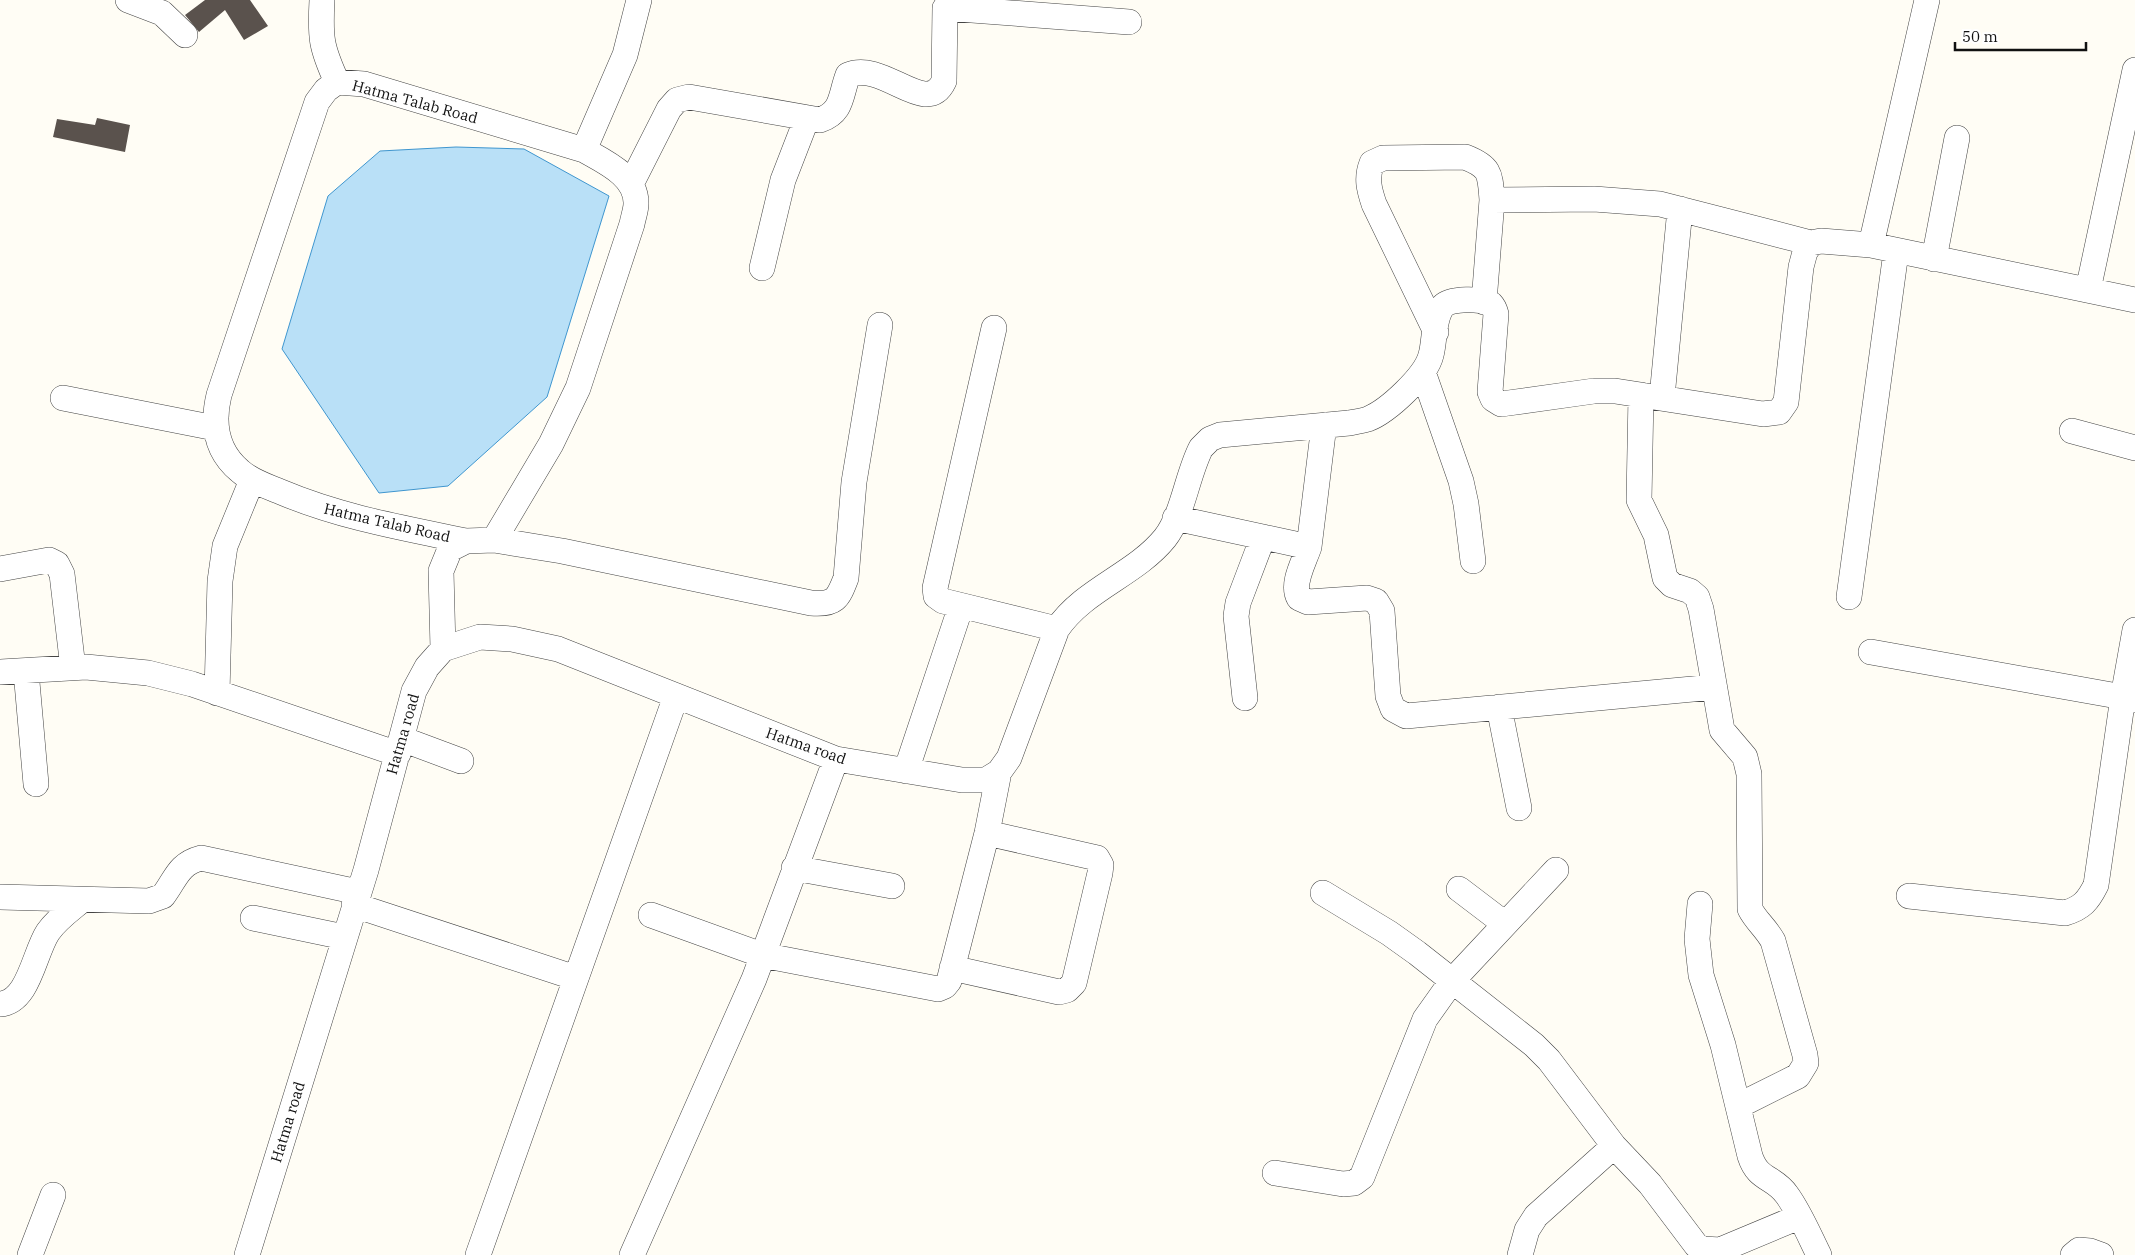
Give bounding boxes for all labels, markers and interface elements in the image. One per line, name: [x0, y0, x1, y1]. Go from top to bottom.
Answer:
scale bar: [1955, 20, 2086, 52]
text: 50 m: [1962, 27, 1998, 46]
street label: Hatma Talab Road: [350, 76, 480, 127]
street label: Hatma Talab Road: [322, 499, 452, 546]
street label: Hatma road: [382, 691, 423, 777]
street label: Hatma road: [764, 723, 849, 768]
street label: Hatma road: [266, 1079, 309, 1165]

